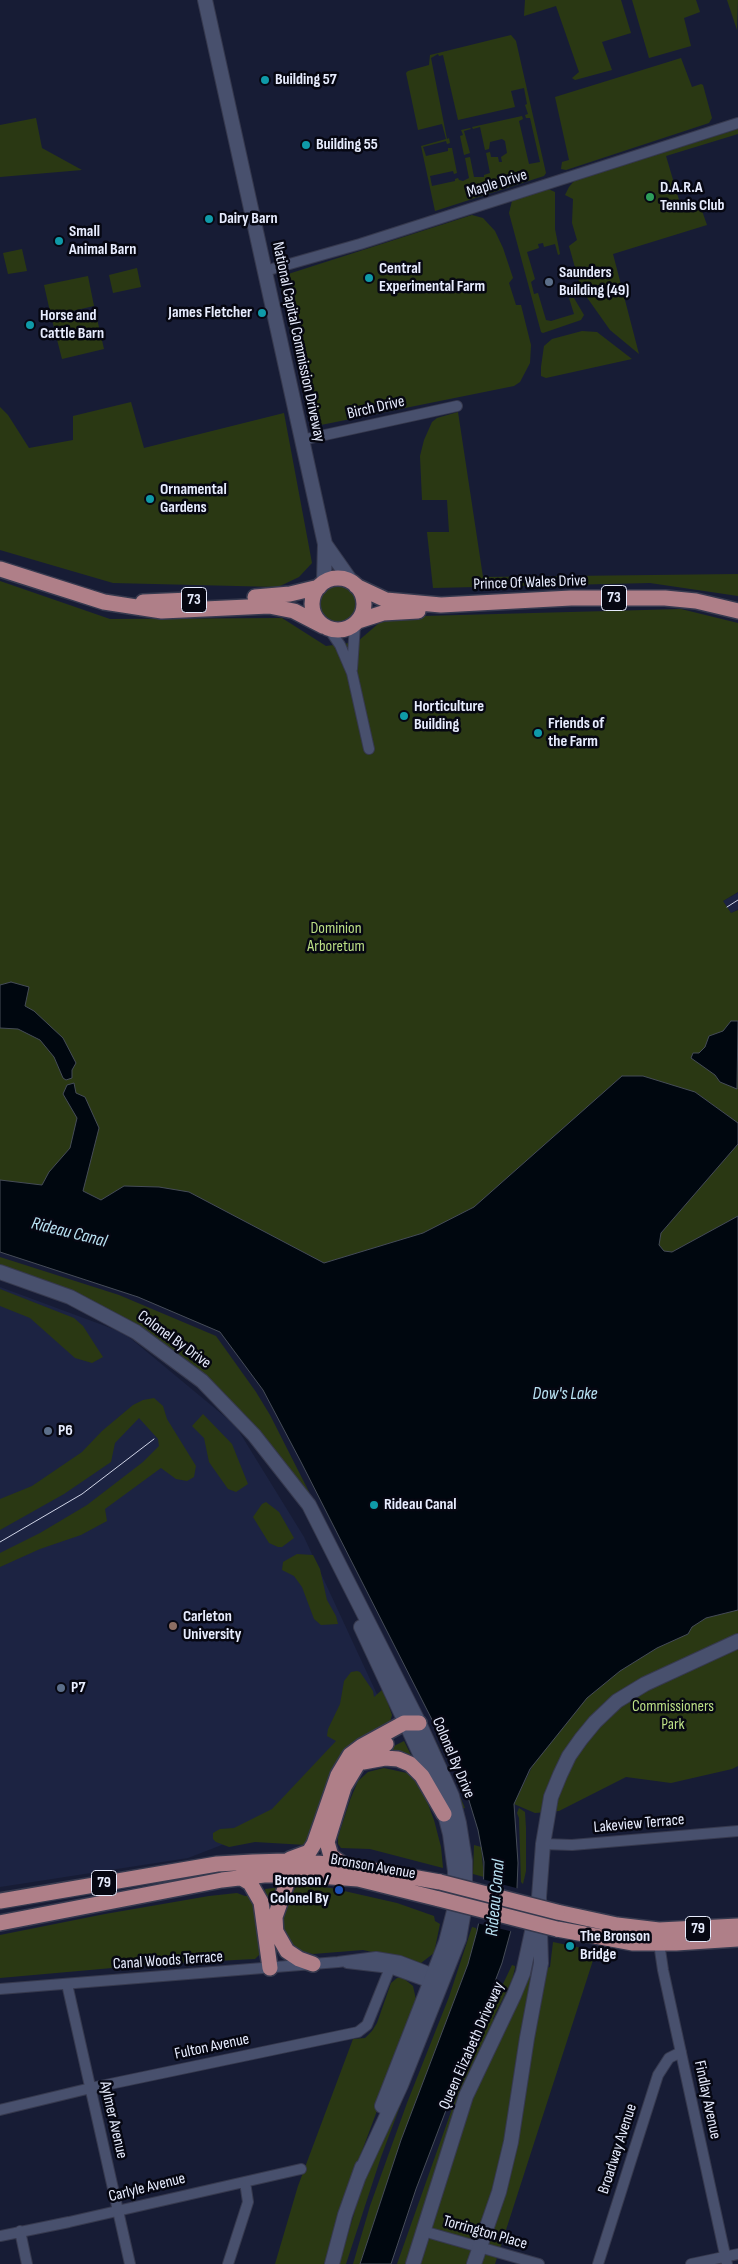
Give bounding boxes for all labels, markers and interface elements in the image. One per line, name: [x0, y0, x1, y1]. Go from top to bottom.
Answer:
place label: Building 57: [275, 70, 337, 90]
marker: Building 57: [259, 74, 271, 86]
place label: Building 55: [316, 135, 378, 155]
marker: Building 55: [300, 139, 312, 151]
street label: Maple Drive: [464, 166, 530, 202]
place label: D.A.R.A Tennis Club: [660, 178, 724, 216]
marker: D.A.R.A Tennis Club: [644, 191, 656, 203]
place label: Dairy Barn: [219, 209, 278, 229]
marker: Dairy Barn: [203, 213, 215, 225]
place label: Small Animal Barn: [69, 222, 136, 260]
marker: Small Animal Barn: [53, 235, 65, 247]
street label: National Capital Commission Driveway: [267, 240, 329, 444]
place label: Central Experimental Farm: [379, 259, 485, 297]
place label: Saunders Building (49): [559, 263, 629, 301]
marker: Central Experimental Farm: [363, 272, 375, 284]
marker: Saunders Building (49): [543, 276, 555, 288]
place label: James Fletcher: [168, 303, 252, 323]
place label: Horse and Cattle Barn: [40, 306, 104, 344]
marker: James Fletcher: [256, 307, 268, 319]
marker: Horse and Cattle Barn: [24, 319, 36, 331]
street label: Birch Drive: [346, 392, 406, 424]
place label: Ornamental Gardens: [160, 480, 227, 518]
marker: Ornamental Gardens: [144, 493, 156, 505]
street label: Prince Of Wales Drive: [473, 571, 587, 595]
road number: 73: [602, 586, 626, 610]
road number: 73: [182, 588, 206, 612]
place label: Horticulture Building: [414, 697, 484, 735]
marker: Horticulture Building: [398, 710, 410, 722]
place label: Friends of the Farm: [548, 714, 604, 752]
marker: Friends of the Farm: [532, 727, 544, 739]
park label: Dominion Arboretum: [307, 919, 365, 957]
water label: Rideau Canal: [29, 1213, 109, 1253]
street label: Colonel By Drive: [133, 1307, 215, 1373]
water label: Dow's Lake: [533, 1383, 597, 1405]
place label: P6: [58, 1421, 73, 1441]
marker: P6: [42, 1425, 54, 1437]
place label: Rideau Canal: [384, 1495, 456, 1515]
marker: Rideau Canal: [368, 1499, 380, 1511]
place label: Carleton University: [183, 1607, 241, 1645]
marker: Carleton University: [167, 1620, 179, 1632]
place label: P7: [71, 1678, 85, 1698]
marker: P7: [55, 1682, 67, 1694]
park label: Commissioners Park: [632, 1697, 714, 1735]
street label: Colonel By Drive: [427, 1715, 479, 1801]
street label: Lakeview Terrace: [593, 1810, 685, 1838]
street label: Bronson Avenue: [329, 1850, 417, 1884]
water label: Rideau Canal: [482, 1859, 510, 1937]
road number: 79: [92, 1870, 116, 1896]
place label: Bronson / Colonel By: [270, 1871, 329, 1909]
marker: Bronson / Colonel By: [333, 1884, 345, 1896]
road number: 79: [686, 1916, 710, 1942]
place label: The Bronson Bridge: [580, 1927, 650, 1965]
marker: The Bronson Bridge: [564, 1940, 576, 1952]
street label: Canal Woods Terrace: [112, 1948, 224, 1974]
street label: Queen Elizabeth Driveway: [435, 1979, 509, 2113]
street label: Fulton Avenue: [173, 2030, 251, 2064]
street label: Findlay Avenue: [689, 2059, 725, 2141]
street label: Aylmer Avenue: [95, 2079, 131, 2161]
street label: Broadway Avenue: [594, 2102, 642, 2196]
street label: Carlyle Avenue: [107, 2169, 187, 2207]
street label: Torrington Place: [441, 2212, 529, 2254]

